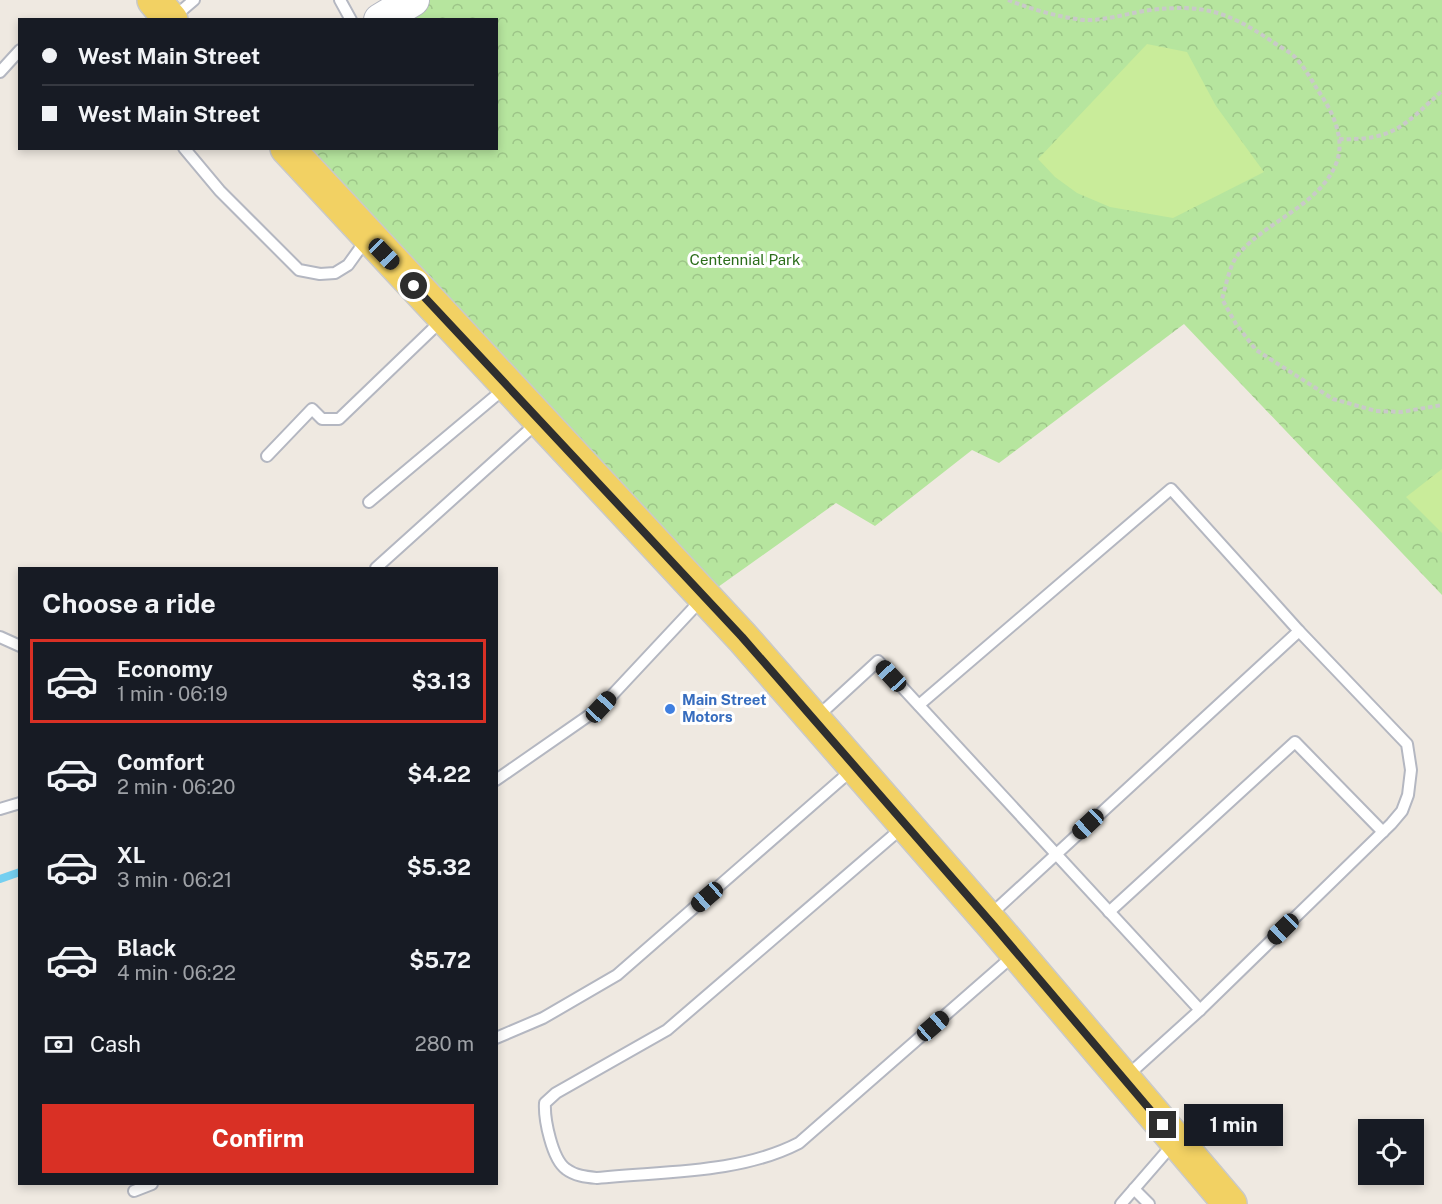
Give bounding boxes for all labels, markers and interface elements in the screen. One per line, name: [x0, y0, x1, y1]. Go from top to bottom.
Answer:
text: West Main Street: [78, 43, 260, 69]
text: West Main Street: [78, 101, 260, 127]
car: [365, 235, 403, 273]
park label: Centennial Park: [690, 251, 800, 268]
route start: [400, 272, 427, 299]
text: Choose a ride: [42, 587, 216, 619]
icon: car: [45, 654, 99, 708]
text: Economy: [117, 656, 213, 682]
car: [872, 657, 910, 695]
text: $3.13: [411, 668, 471, 694]
text: 1 min · 06:19: [117, 682, 228, 706]
car: [582, 688, 620, 726]
place label: Main Street Motors: [682, 691, 766, 725]
marker: Main Street Motors: [663, 702, 677, 716]
icon: car: [45, 747, 99, 801]
text: Comfort: [117, 749, 204, 775]
text: $4.22: [407, 761, 471, 787]
text: 2 min · 06:20: [117, 775, 236, 799]
car: [1069, 805, 1107, 843]
icon: car: [45, 840, 99, 894]
text: XL: [117, 842, 145, 868]
text: $5.32: [407, 854, 471, 880]
text: 3 min · 06:21: [117, 868, 232, 892]
car: [688, 878, 726, 916]
car: [1264, 910, 1302, 948]
icon: car: [45, 933, 99, 987]
text: Black: [117, 935, 176, 961]
text: $5.72: [409, 947, 471, 973]
text: 4 min · 06:22: [117, 961, 236, 985]
car: [914, 1007, 952, 1045]
icon: cash: [42, 1028, 75, 1061]
text: Cash: [90, 1031, 141, 1057]
text: 280 m: [415, 1032, 474, 1056]
button: Confirm: [42, 1104, 474, 1173]
callout: 1 min: [1184, 1104, 1283, 1146]
route end: [1149, 1111, 1176, 1138]
text: 1 min: [1209, 1113, 1258, 1137]
map controls: [1358, 1119, 1424, 1185]
button: locate: [1358, 1119, 1424, 1185]

